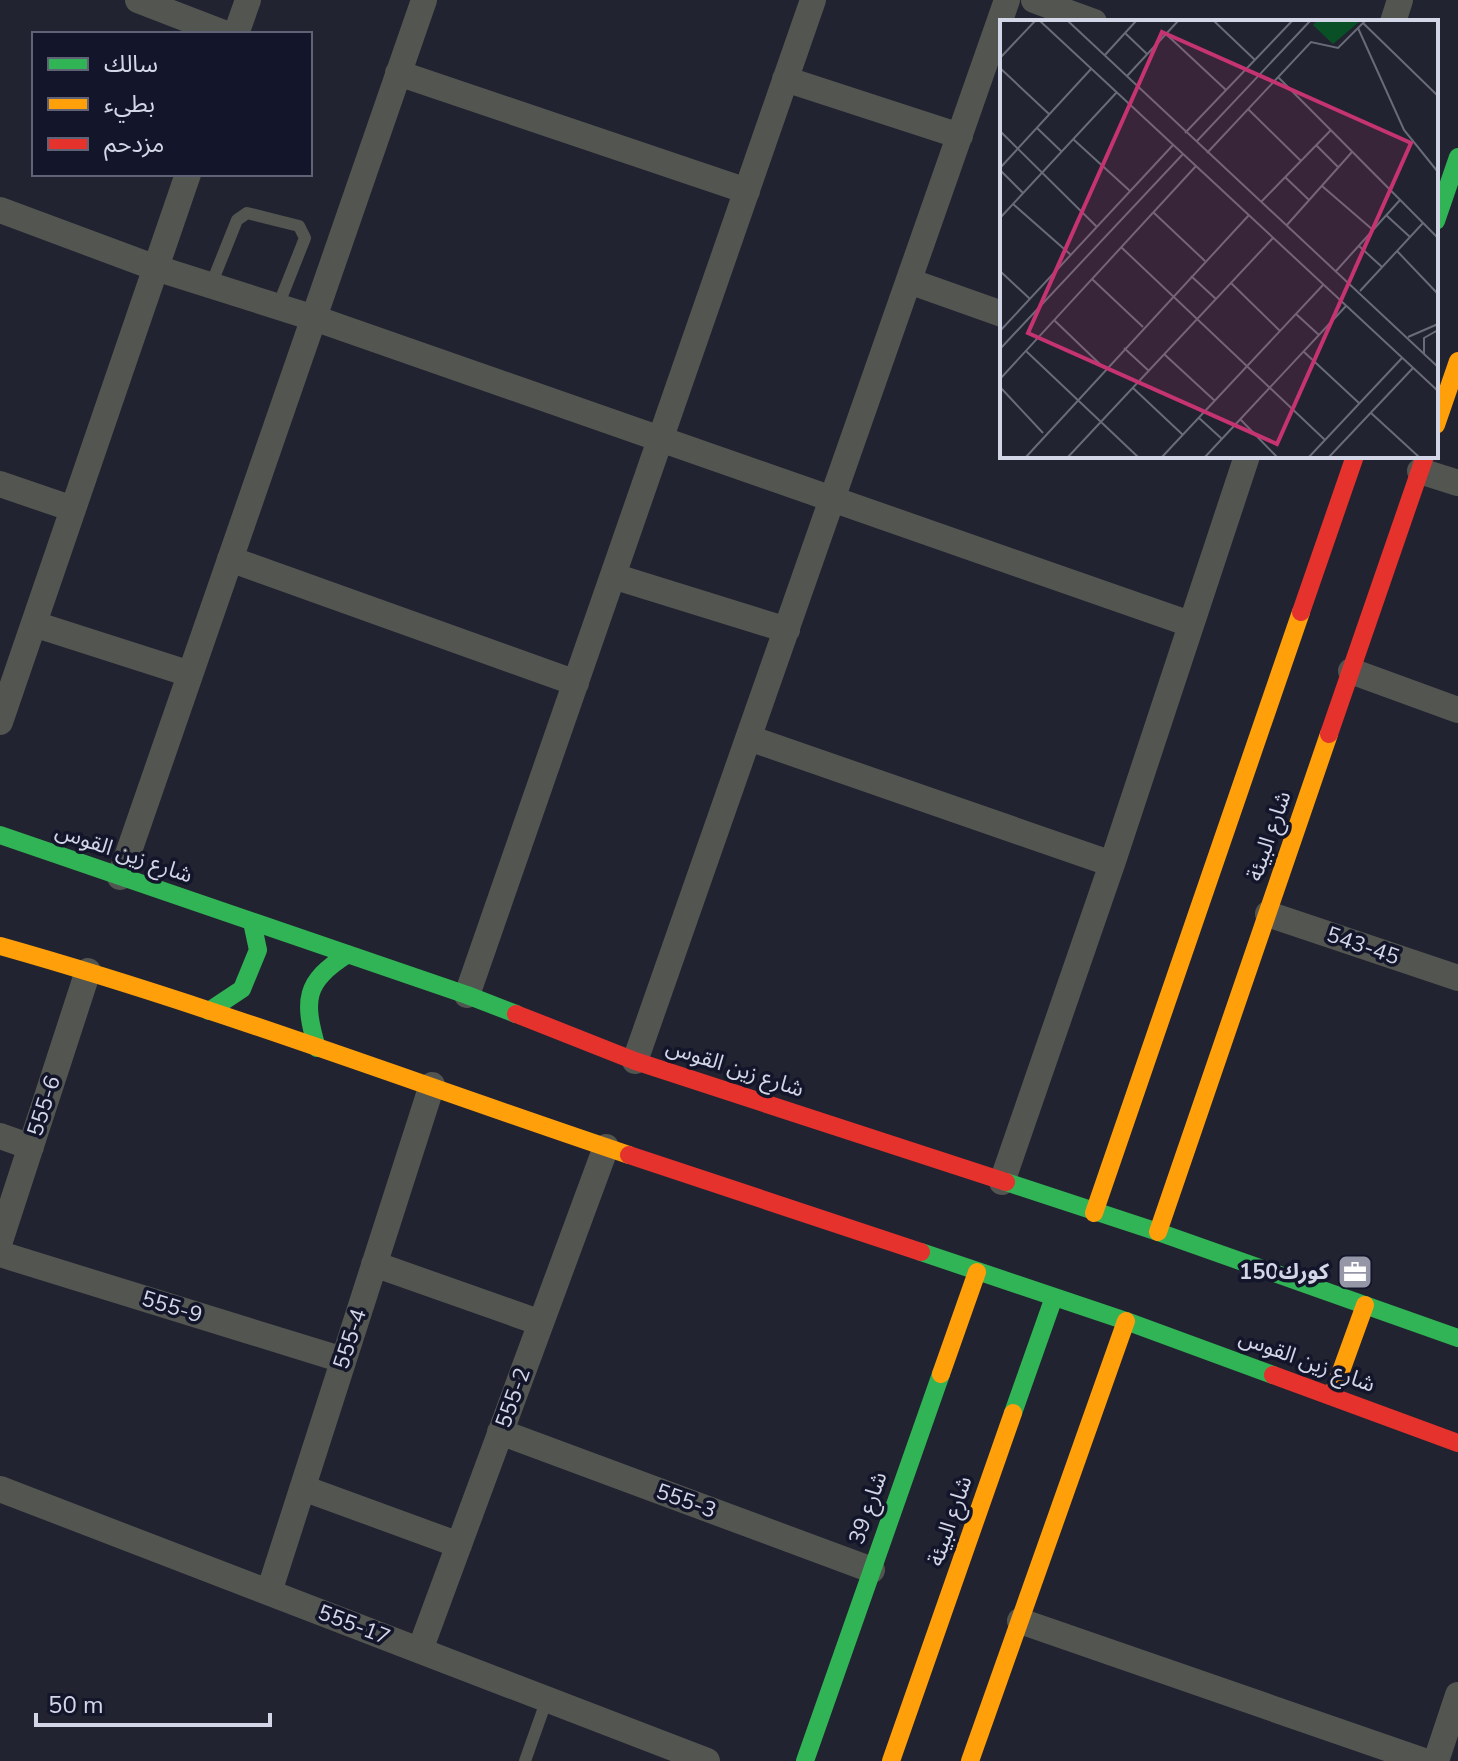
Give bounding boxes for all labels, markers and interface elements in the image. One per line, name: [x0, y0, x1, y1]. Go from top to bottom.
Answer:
inset map: [1000, 20, 1438, 458]
legend: [32, 32, 312, 176]
text: سالك: [104, 48, 158, 80]
text: بطيء: [104, 88, 155, 123]
text: مزدحم: [104, 128, 164, 161]
street label: شارع البيئة: [1240, 787, 1299, 885]
street label: شارع زين القوس: [51, 816, 197, 891]
street label: 543-45: [1322, 920, 1404, 972]
street label: شارع زين القوس: [662, 1032, 808, 1105]
street label: 555-6: [20, 1072, 68, 1140]
office icon: كورك150: [1336, 1253, 1374, 1291]
place label: كورك150: [1239, 1257, 1330, 1287]
street label: 555-9: [138, 1284, 206, 1330]
street label: 555-4: [326, 1305, 374, 1373]
street label: شارع زين القوس: [1234, 1322, 1379, 1401]
street label: 555-2: [488, 1364, 538, 1432]
street label: شارع 39: [842, 1468, 895, 1549]
street label: شارع البيئة: [921, 1472, 980, 1570]
street label: 555-3: [652, 1476, 720, 1526]
street label: 555-17: [313, 1597, 395, 1653]
scale bar: [36, 1677, 270, 1727]
text: 50 m: [48, 1689, 104, 1721]

